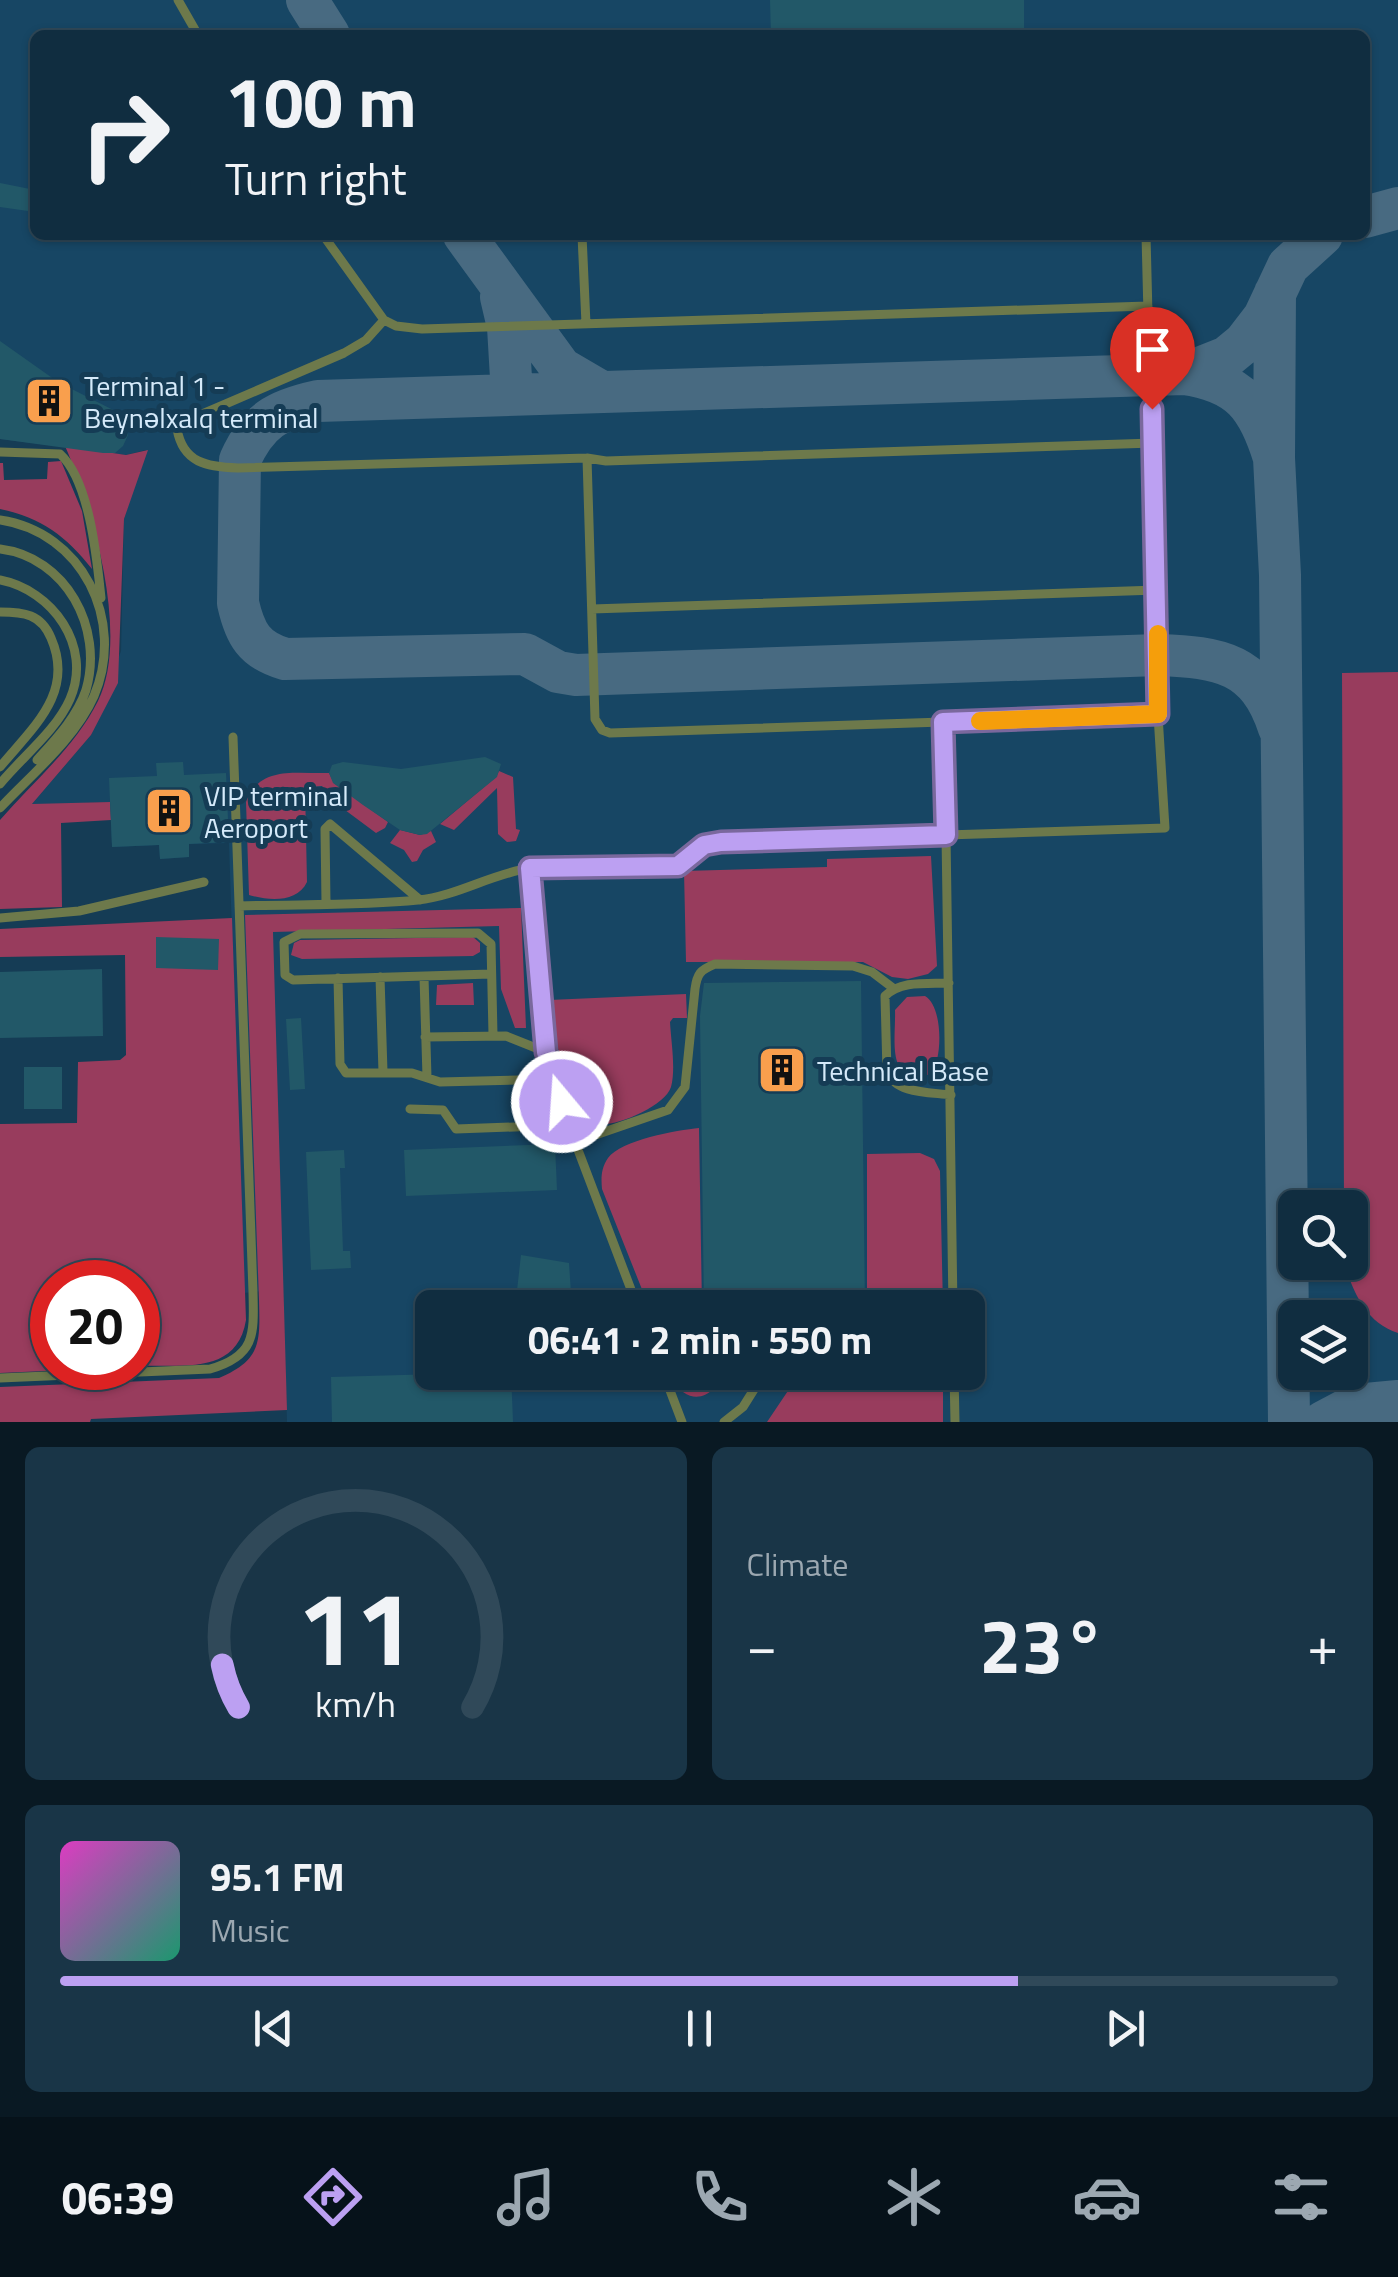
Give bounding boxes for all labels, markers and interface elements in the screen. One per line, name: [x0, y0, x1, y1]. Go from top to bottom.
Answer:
text: 100 m: [225, 48, 417, 154]
icon: right: [60, 70, 190, 200]
text: Turn right: [225, 144, 407, 212]
pin: [1110, 307, 1195, 410]
icon: arrive: [1125, 322, 1180, 377]
place label: Terminal 1 - Beynəlxalq terminal: [84, 364, 318, 439]
building icon: Terminal 1 - Beynəlxalq terminal: [23, 375, 75, 427]
place label: VIP terminal Aeroport: [204, 774, 349, 849]
building icon: VIP terminal Aeroport: [143, 785, 195, 837]
building icon: Technical Base: [756, 1044, 808, 1096]
place label: Technical Base: [817, 1049, 989, 1092]
position arrow: [510, 1050, 614, 1154]
map controls: [1278, 1190, 1368, 1390]
button: search: [1278, 1190, 1368, 1280]
speed limit sign: 20: [30, 1260, 160, 1390]
button: layers: [1278, 1300, 1368, 1390]
text: 06:41 · 2 min · 550 m: [528, 1311, 872, 1369]
text: Climate: [747, 1540, 848, 1588]
text: 11: [298, 1547, 414, 1705]
text: 23°: [979, 1588, 1105, 1702]
text: −: [747, 1603, 777, 1686]
text: +: [1307, 1603, 1338, 1686]
text: km/h: [315, 1676, 396, 1731]
text: 95.1 FM: [210, 1848, 345, 1906]
text: Music: [210, 1906, 290, 1954]
icon: previous: [246, 2001, 301, 2056]
icon: pause: [672, 2001, 727, 2056]
icon: next: [1098, 2001, 1153, 2056]
icon: directions: [298, 2162, 368, 2232]
icon: music: [491, 2162, 561, 2232]
icon: phone: [685, 2162, 755, 2232]
icon: climate: [879, 2162, 949, 2232]
icon: car: [1072, 2162, 1142, 2232]
icon: filters: [1266, 2162, 1336, 2232]
text: 06:39: [62, 2163, 174, 2231]

